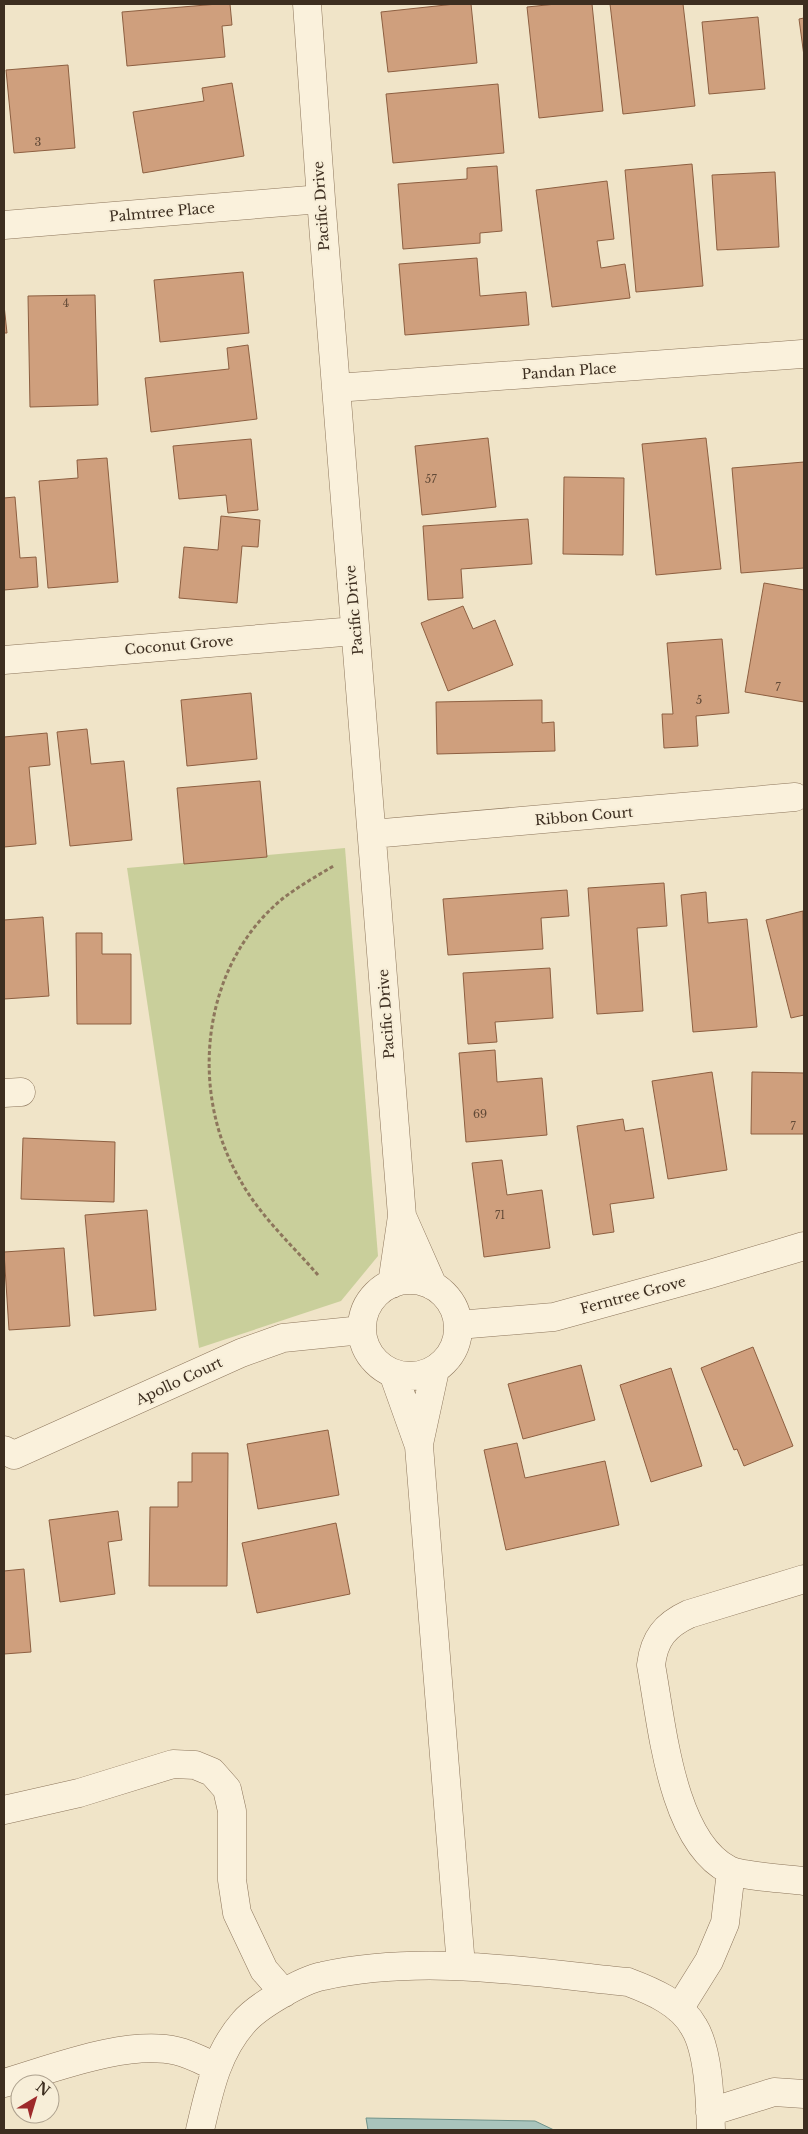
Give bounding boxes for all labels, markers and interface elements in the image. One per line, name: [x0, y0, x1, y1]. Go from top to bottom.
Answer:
house number: 3: [35, 135, 42, 149]
street label: Pacific Drive: [309, 160, 333, 252]
street label: Palmtree Place: [108, 198, 216, 226]
house number: 4: [63, 296, 69, 310]
street label: Pandan Place: [521, 359, 617, 383]
house number: 57: [425, 472, 437, 486]
street label: Pacific Drive: [341, 564, 367, 656]
street label: Coconut Grove: [124, 631, 234, 659]
house number: 7: [775, 680, 781, 694]
house number: 5: [696, 693, 702, 707]
street label: Ribbon Court: [534, 803, 635, 829]
street label: Pacific Drive: [374, 968, 398, 1060]
house number: 69: [473, 1107, 487, 1121]
house number: 7: [790, 1119, 796, 1133]
house number: 71: [495, 1208, 505, 1222]
street label: Ferntree Grove: [578, 1272, 688, 1318]
street label: Apollo Court: [132, 1353, 226, 1409]
north arrow: [10, 2074, 60, 2124]
text: N: [32, 2078, 54, 2100]

